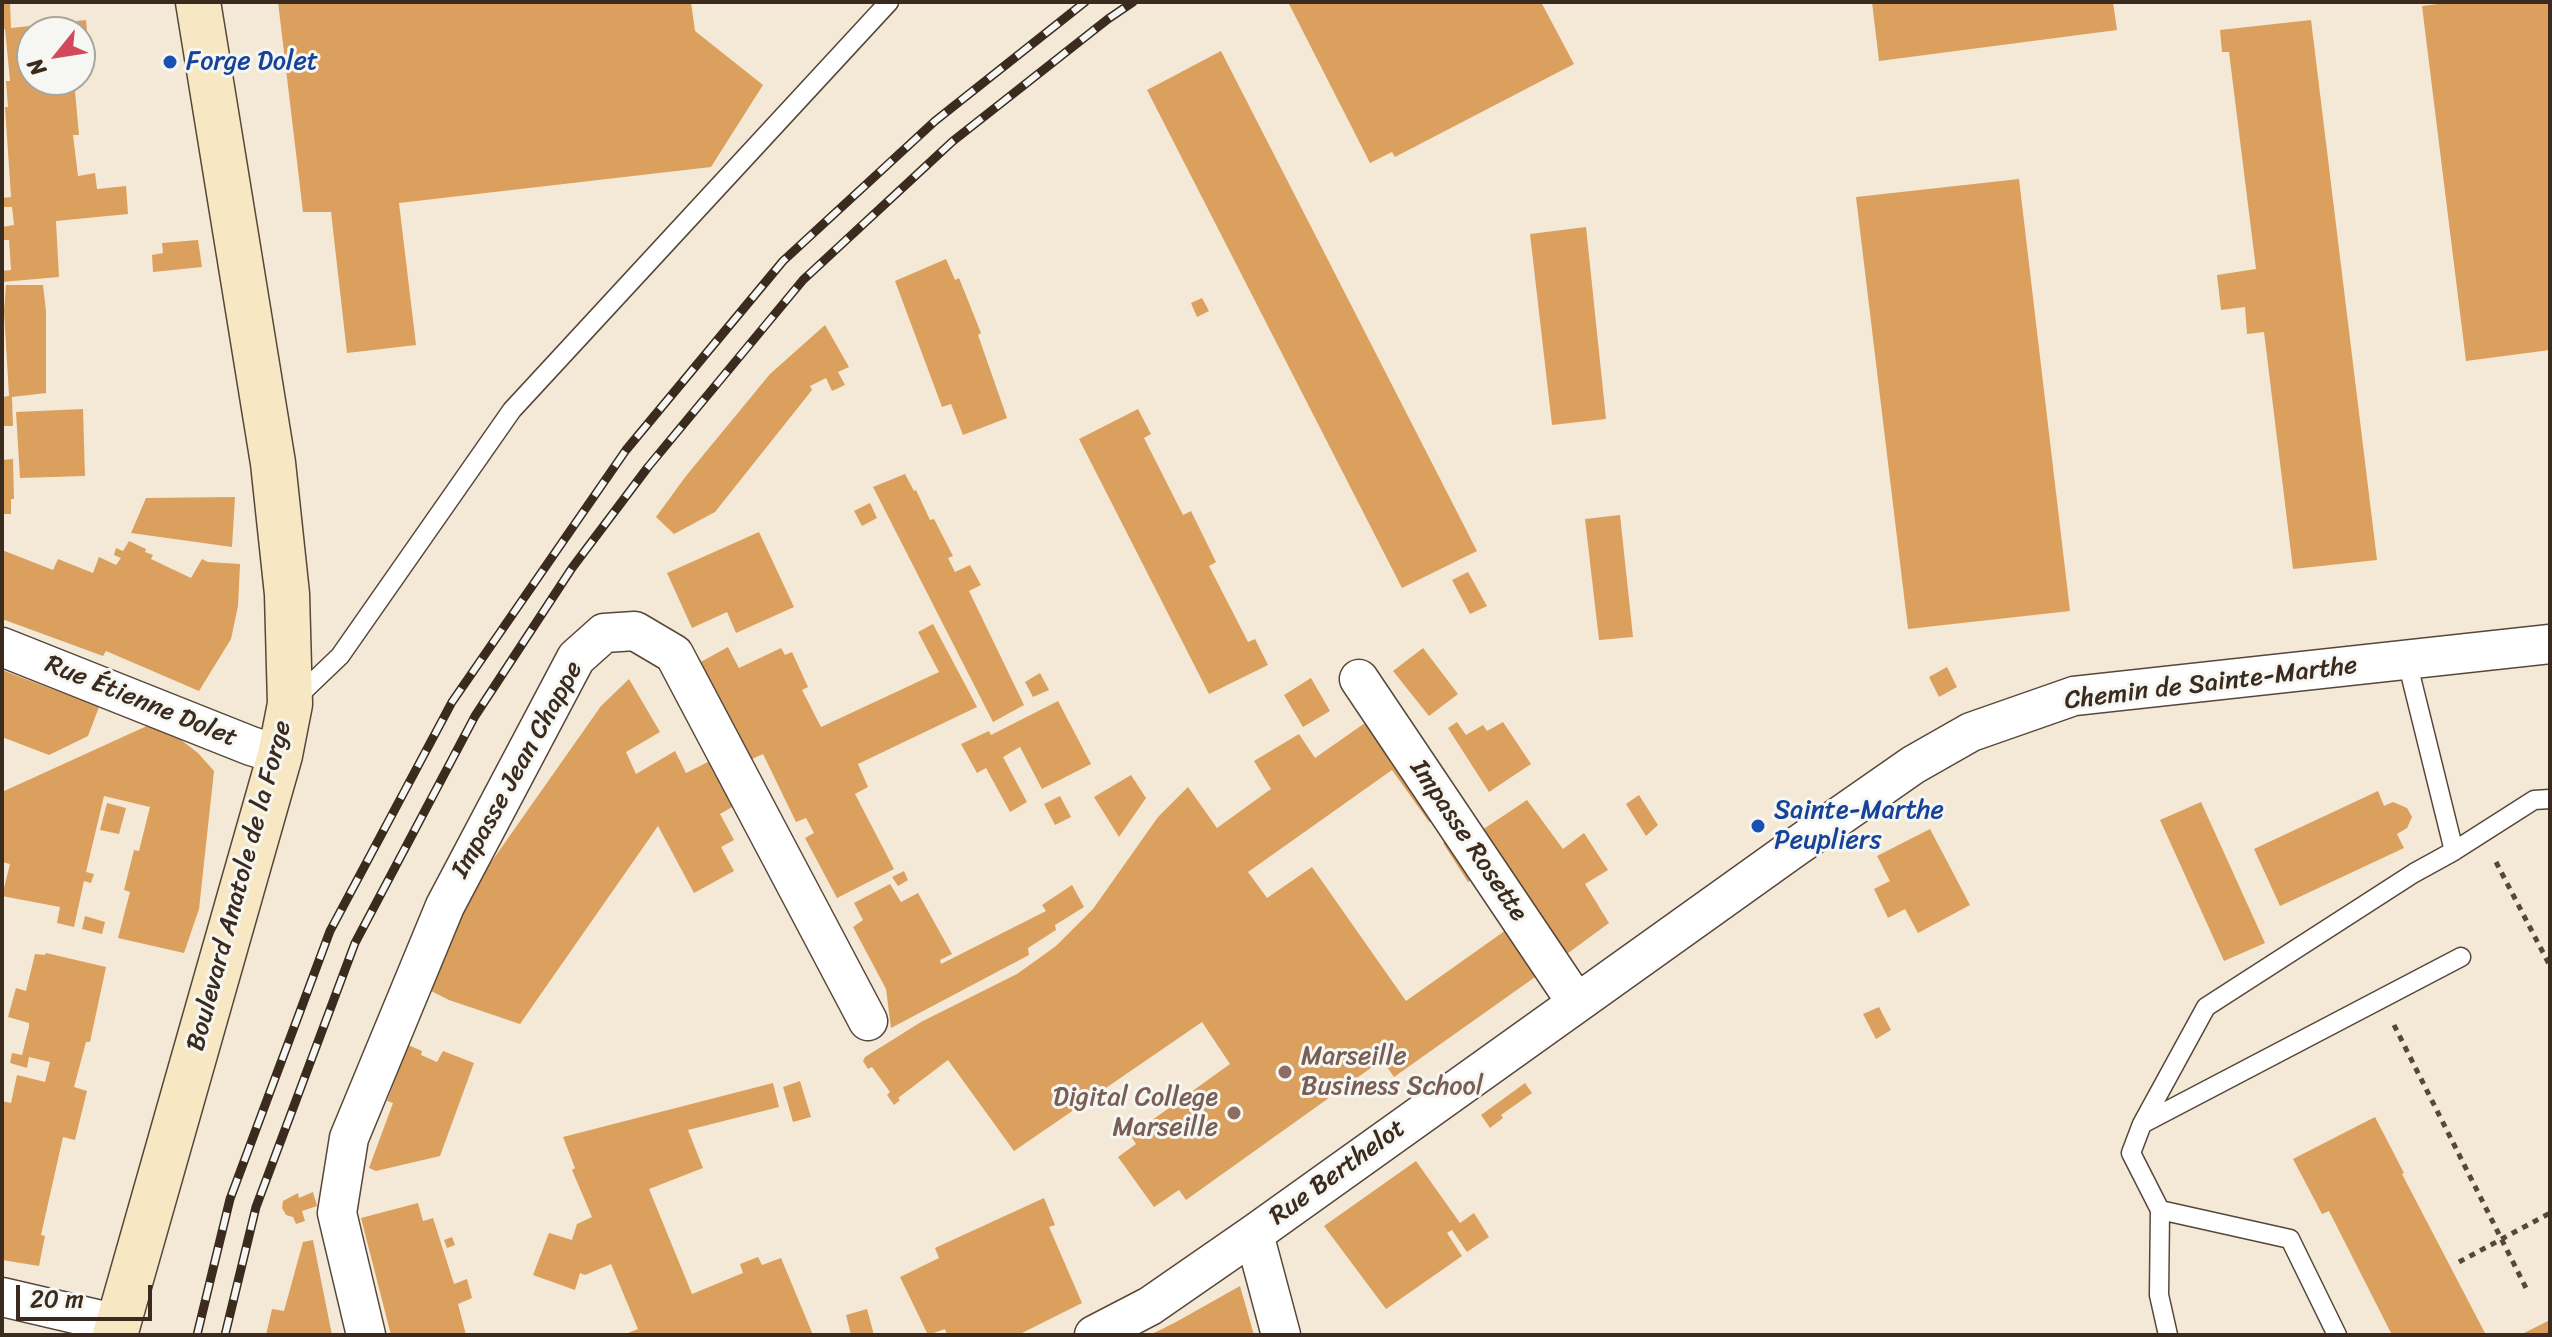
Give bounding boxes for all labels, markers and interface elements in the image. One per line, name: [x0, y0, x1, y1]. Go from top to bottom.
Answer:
north arrow: [16, 16, 96, 96]
place label: Forge Dolet: [186, 46, 318, 78]
text: N: [16, 51, 57, 84]
marker: Forge Dolet: [161, 53, 179, 71]
street label: Rue Étienne Dolet: [40, 649, 242, 755]
street label: Chemin de Sainte-Marthe: [2063, 651, 2359, 717]
street label: Impasse Jean Chappe: [445, 656, 591, 884]
street label: Boulevard Anatole de la Forge: [181, 717, 299, 1055]
street label: Impasse Rosette: [1402, 754, 1534, 928]
place label: Sainte-Marthe Peupliers: [1774, 795, 1944, 856]
marker: Sainte-Marthe Peupliers: [1749, 817, 1767, 835]
place label: Marseille Business School: [1301, 1041, 1483, 1102]
marker: Marseille Business School: [1276, 1063, 1294, 1081]
place label: Digital College Marseille: [1053, 1082, 1218, 1144]
marker: Digital College Marseille: [1225, 1104, 1243, 1122]
street label: Rue Berthelot: [1264, 1113, 1412, 1233]
scale bar: [20, 1269, 156, 1319]
text: 20 m: [30, 1278, 84, 1320]

